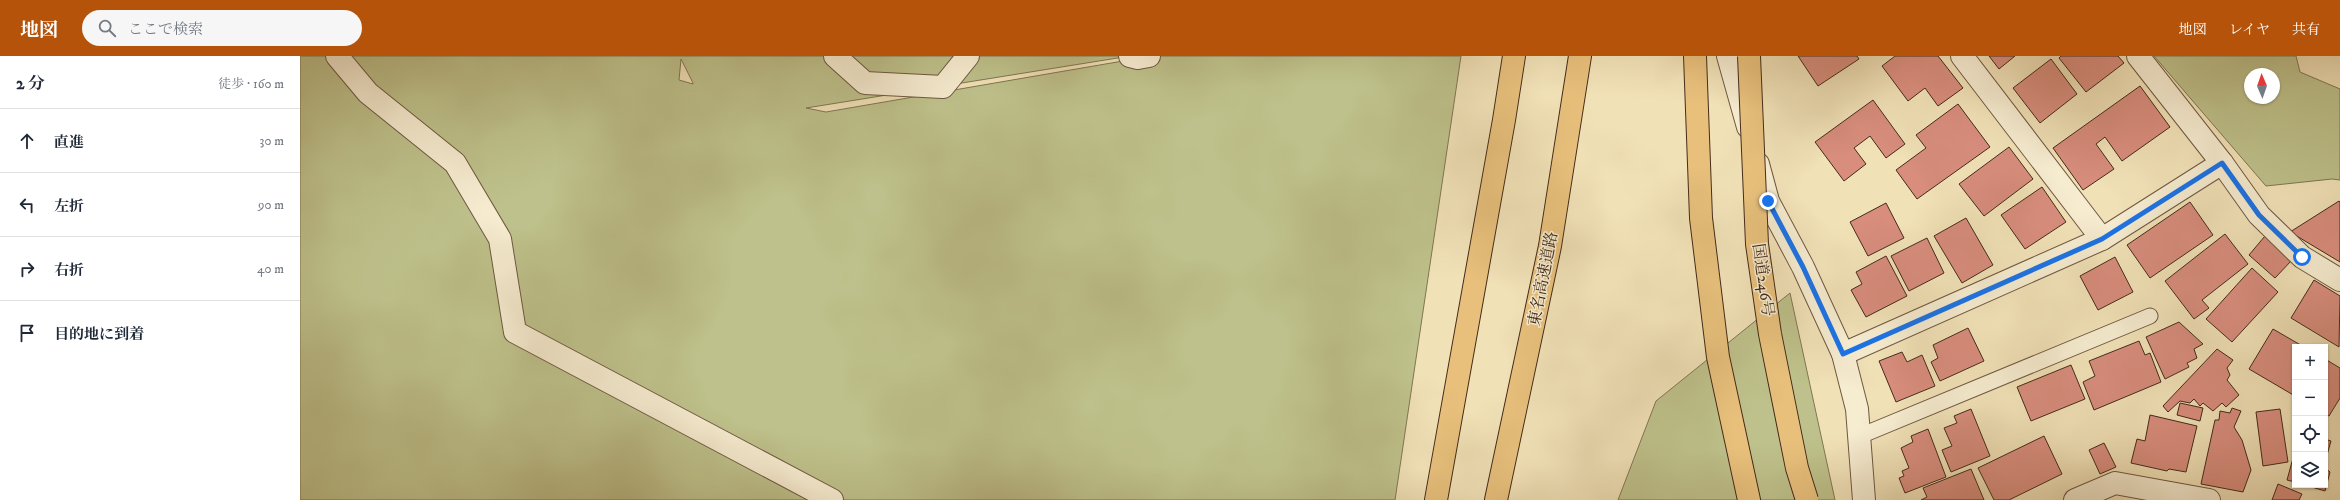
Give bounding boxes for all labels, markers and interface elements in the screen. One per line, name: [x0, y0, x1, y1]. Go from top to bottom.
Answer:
search box: [82, 10, 362, 46]
icon: search: [96, 17, 118, 39]
text: 地図: [20, 19, 58, 42]
text: ここで検索: [128, 20, 203, 39]
text: 地図: [2179, 21, 2207, 39]
text: レイヤ: [2229, 21, 2270, 39]
text: 共有: [2292, 21, 2320, 39]
north arrow: [2244, 68, 2280, 104]
text: 2 分: [16, 73, 45, 95]
text: 徒歩 · 160 m: [218, 76, 284, 92]
icon: ahead: [16, 130, 38, 152]
text: 直進: [54, 133, 84, 152]
text: 30 m: [260, 133, 284, 149]
route end: [1759, 192, 1777, 210]
icon: left: [16, 194, 38, 216]
text: 左折: [54, 197, 84, 216]
text: 90 m: [258, 197, 284, 213]
street label: 東名高速道路: [1524, 230, 1562, 328]
street label: 国道246号: [1748, 242, 1778, 318]
route start: [2293, 248, 2311, 266]
icon: right: [16, 258, 38, 280]
text: 右折: [54, 261, 84, 280]
text: 40 m: [257, 261, 284, 277]
icon: arrive: [16, 322, 38, 344]
text: 目的地に到着: [54, 325, 144, 344]
map controls: [2292, 344, 2328, 488]
button: +: [2292, 344, 2328, 380]
button: −: [2292, 380, 2328, 416]
button: locate: [2292, 416, 2328, 452]
button: layers: [2292, 452, 2328, 488]

